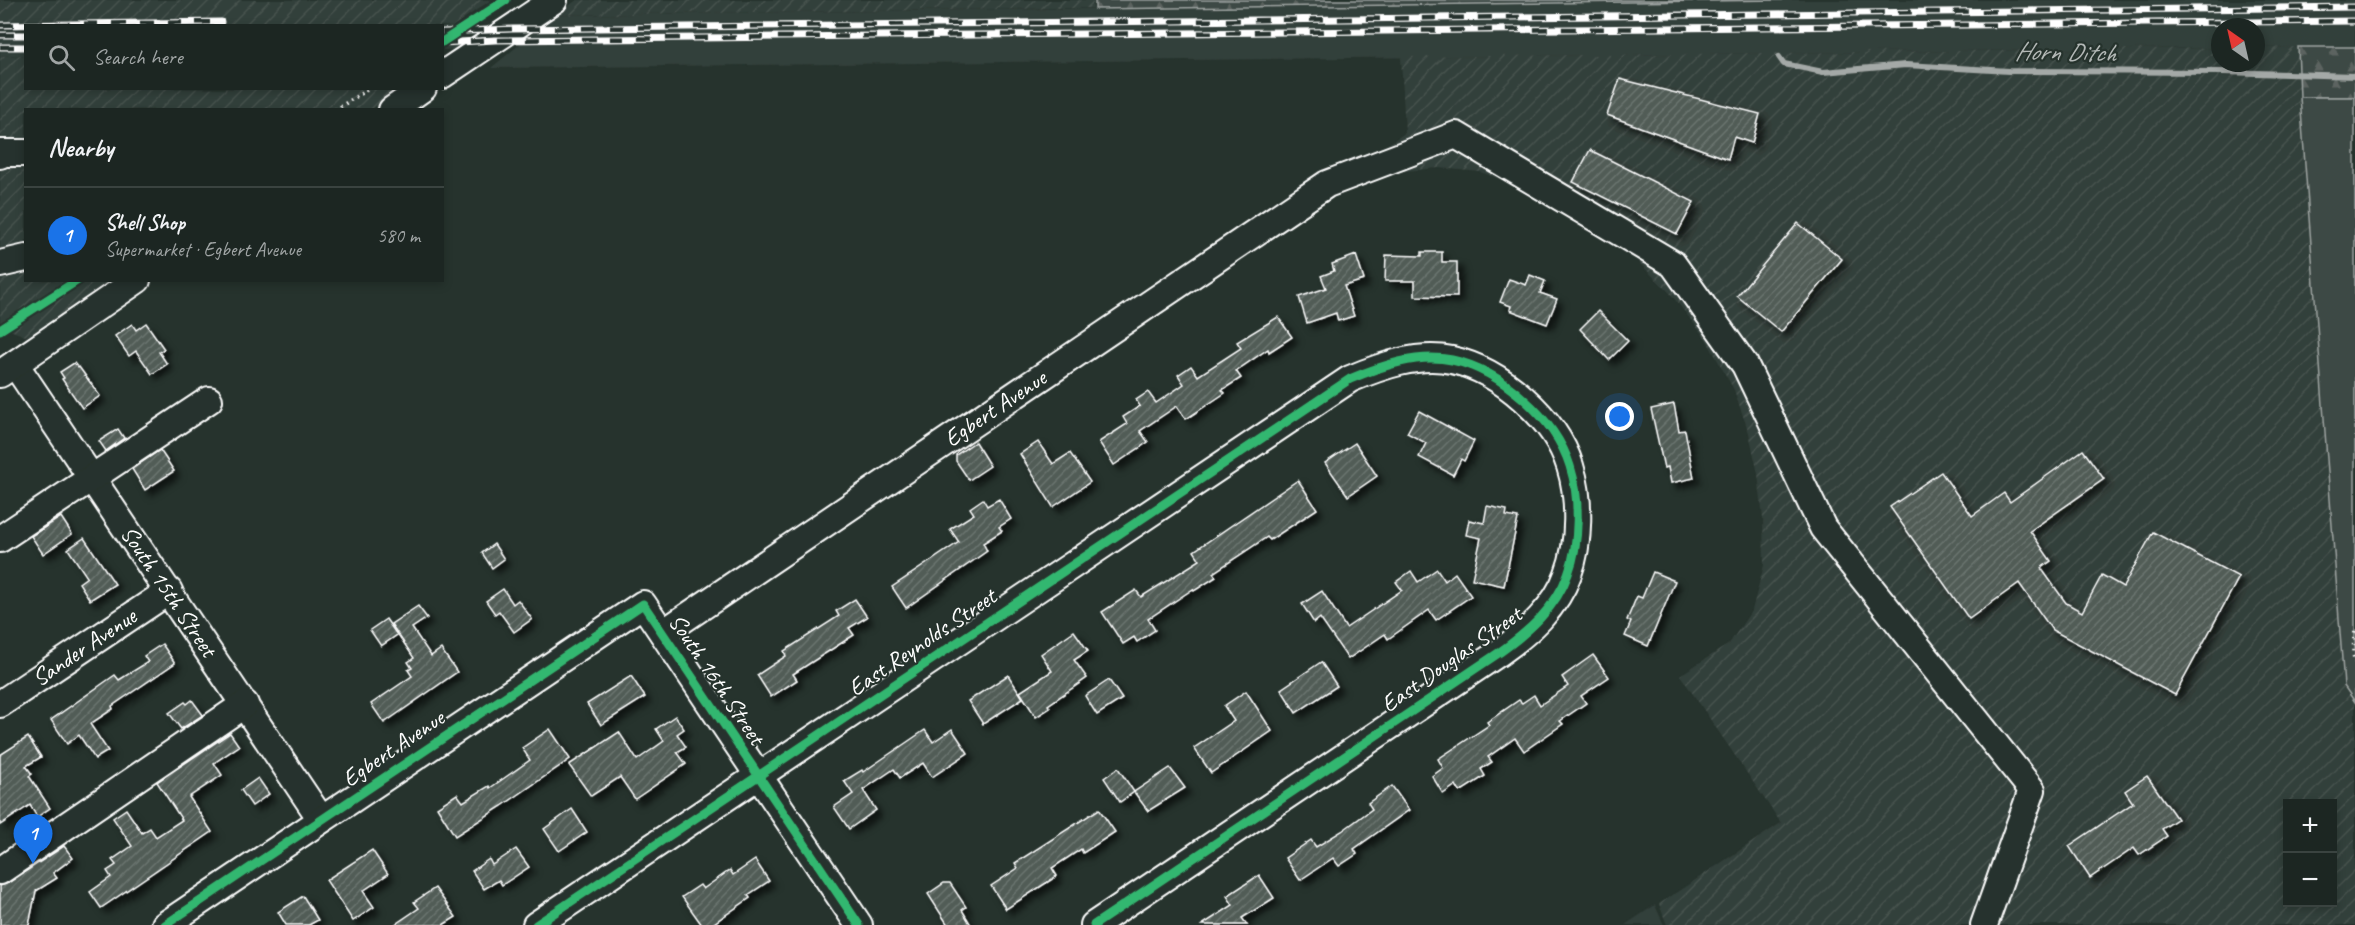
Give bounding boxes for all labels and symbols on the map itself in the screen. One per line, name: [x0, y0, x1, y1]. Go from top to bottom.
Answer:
north arrow: [2211, 18, 2265, 72]
water label: Horn Ditch: [2014, 35, 2118, 69]
street label: Egbert Avenue: [938, 362, 1054, 453]
your location: [1605, 402, 1634, 431]
street label: South 15th Street: [114, 520, 225, 664]
street label: East Reynolds Street: [842, 580, 1004, 703]
street label: East Douglas Street: [1375, 598, 1529, 719]
street label: Sander Avenue: [26, 600, 144, 693]
street label: South 16th Street: [662, 608, 773, 752]
street label: Egbert Avenue: [336, 702, 452, 793]
pin: 1: [14, 814, 52, 864]

